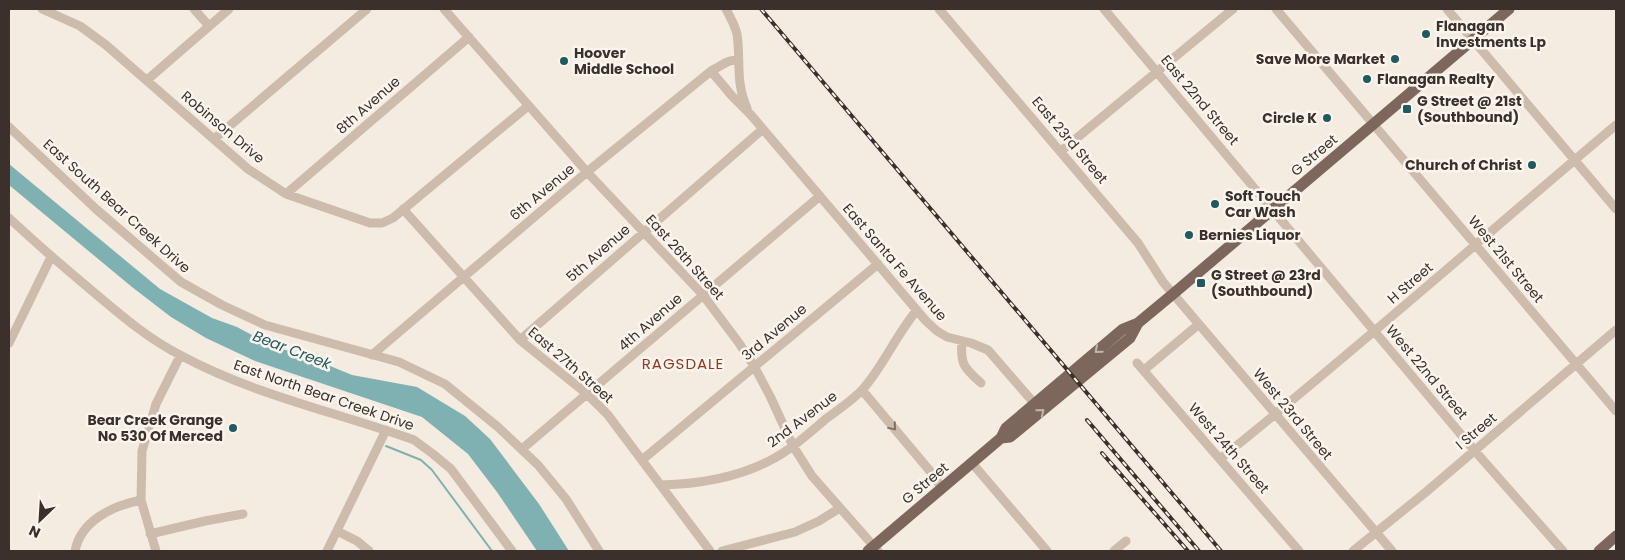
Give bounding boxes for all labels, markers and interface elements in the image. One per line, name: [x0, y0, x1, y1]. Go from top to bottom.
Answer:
place label: Flanagan Investments Lp: [1436, 16, 1546, 52]
marker: Flanagan Investments Lp: [1420, 28, 1432, 40]
place label: Hoover Middle School: [574, 43, 674, 79]
place label: Save More Market: [1256, 49, 1385, 69]
street label: East 22nd Street: [1156, 51, 1244, 149]
marker: Save More Market: [1389, 53, 1401, 65]
marker: Hoover Middle School: [558, 55, 570, 67]
place label: Flanagan Realty: [1377, 69, 1495, 89]
street label: 8th Avenue: [332, 71, 405, 139]
marker: Flanagan Realty: [1361, 73, 1373, 85]
street label: Robinson Drive: [177, 86, 269, 168]
place label: G Street @ 21st (Southbound): [1417, 91, 1522, 127]
street label: East 23rd Street: [1027, 92, 1113, 188]
marker: G Street @ 21st (Southbound): [1401, 103, 1413, 115]
place label: Circle K: [1262, 108, 1317, 128]
marker: Circle K: [1321, 112, 1333, 124]
street label: G Street: [1286, 129, 1342, 181]
street label: East South Bear Creek Drive: [39, 134, 195, 278]
place label: Church of Christ: [1405, 155, 1522, 175]
street label: 6th Avenue: [505, 159, 579, 225]
marker: Church of Christ: [1526, 159, 1538, 171]
place label: Soft Touch Car Wash: [1225, 186, 1301, 222]
marker: Soft Touch Car Wash: [1209, 198, 1221, 210]
street label: East Santa Fe Avenue: [838, 199, 952, 325]
street label: East 26th Street: [641, 210, 729, 304]
street label: West 21st Street: [1464, 211, 1548, 307]
street label: 5th Avenue: [562, 219, 635, 287]
place label: Bernies Liquor: [1199, 225, 1300, 245]
marker: Bernies Liquor: [1183, 229, 1195, 241]
street label: H Street: [1383, 258, 1437, 308]
place label: G Street @ 23rd (Southbound): [1211, 265, 1321, 301]
marker: G Street @ 23rd (Southbound): [1195, 277, 1207, 289]
street label: 4th Avenue: [614, 288, 687, 356]
street label: 3rd Avenue: [737, 299, 811, 365]
street label: West 22nd Street: [1381, 320, 1473, 424]
street label: East 27th Street: [524, 322, 618, 408]
water label: Bear Creek: [250, 325, 336, 375]
one-way arrow: [1095, 344, 1104, 353]
district label: RAGSDALE: [642, 353, 724, 374]
street label: East North Bear Creek Drive: [231, 355, 417, 435]
street label: West 23rd Street: [1249, 364, 1337, 464]
street label: 2nd Avenue: [763, 386, 841, 452]
street label: West 24th Street: [1184, 398, 1274, 498]
one-way arrow: [1035, 408, 1044, 417]
street label: I Street: [1451, 408, 1501, 454]
place label: Bear Creek Grange No 530 Of Merced: [87, 410, 223, 446]
marker: Bear Creek Grange No 530 Of Merced: [227, 422, 239, 434]
one-way arrow: [887, 422, 896, 431]
street label: G Street: [897, 457, 953, 509]
north arrow: [15, 495, 65, 545]
text: N: [26, 520, 44, 543]

